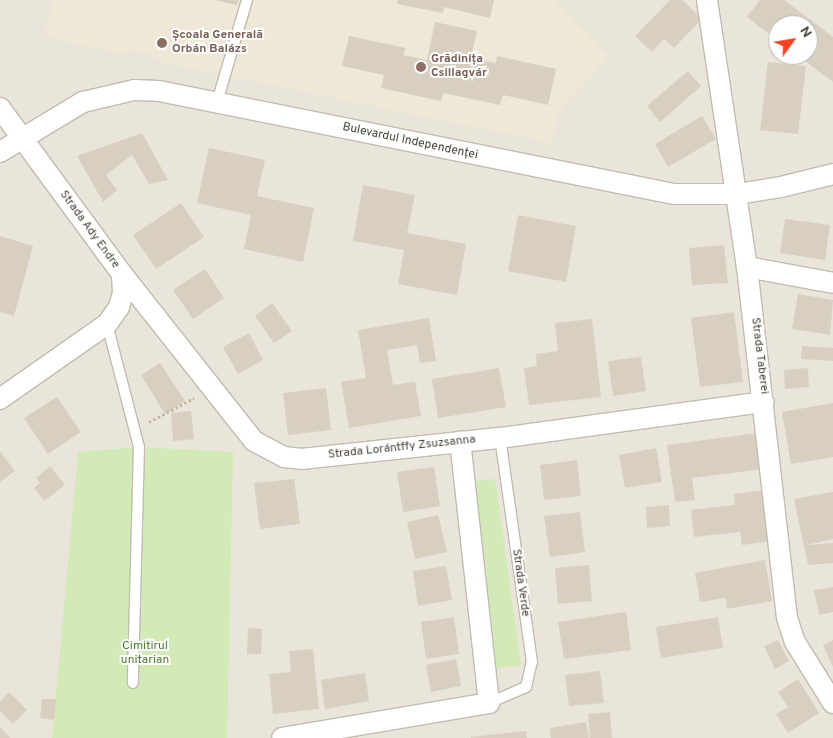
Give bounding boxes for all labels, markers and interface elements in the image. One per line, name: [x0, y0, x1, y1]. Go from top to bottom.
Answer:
north arrow: [768, 15, 818, 65]
text: N: [795, 24, 815, 41]
place label: Școala Generală Orbán Balázs: [172, 29, 263, 57]
marker: Școala Generală Orbán Balázs: [156, 37, 168, 49]
place label: Grădinița Csillagvár: [431, 53, 487, 81]
marker: Grădinița Csillagvár: [415, 61, 427, 73]
street label: Bulevardul Independenței: [341, 121, 479, 163]
street label: Strada Ady Endre: [56, 188, 122, 272]
street label: Strada Taberei: [747, 316, 771, 396]
street label: Strada Lorántffy Zsuzsanna: [327, 433, 477, 463]
street label: Strada Verde: [508, 548, 532, 618]
park label: Cimitirul unitarian: [121, 640, 169, 668]

